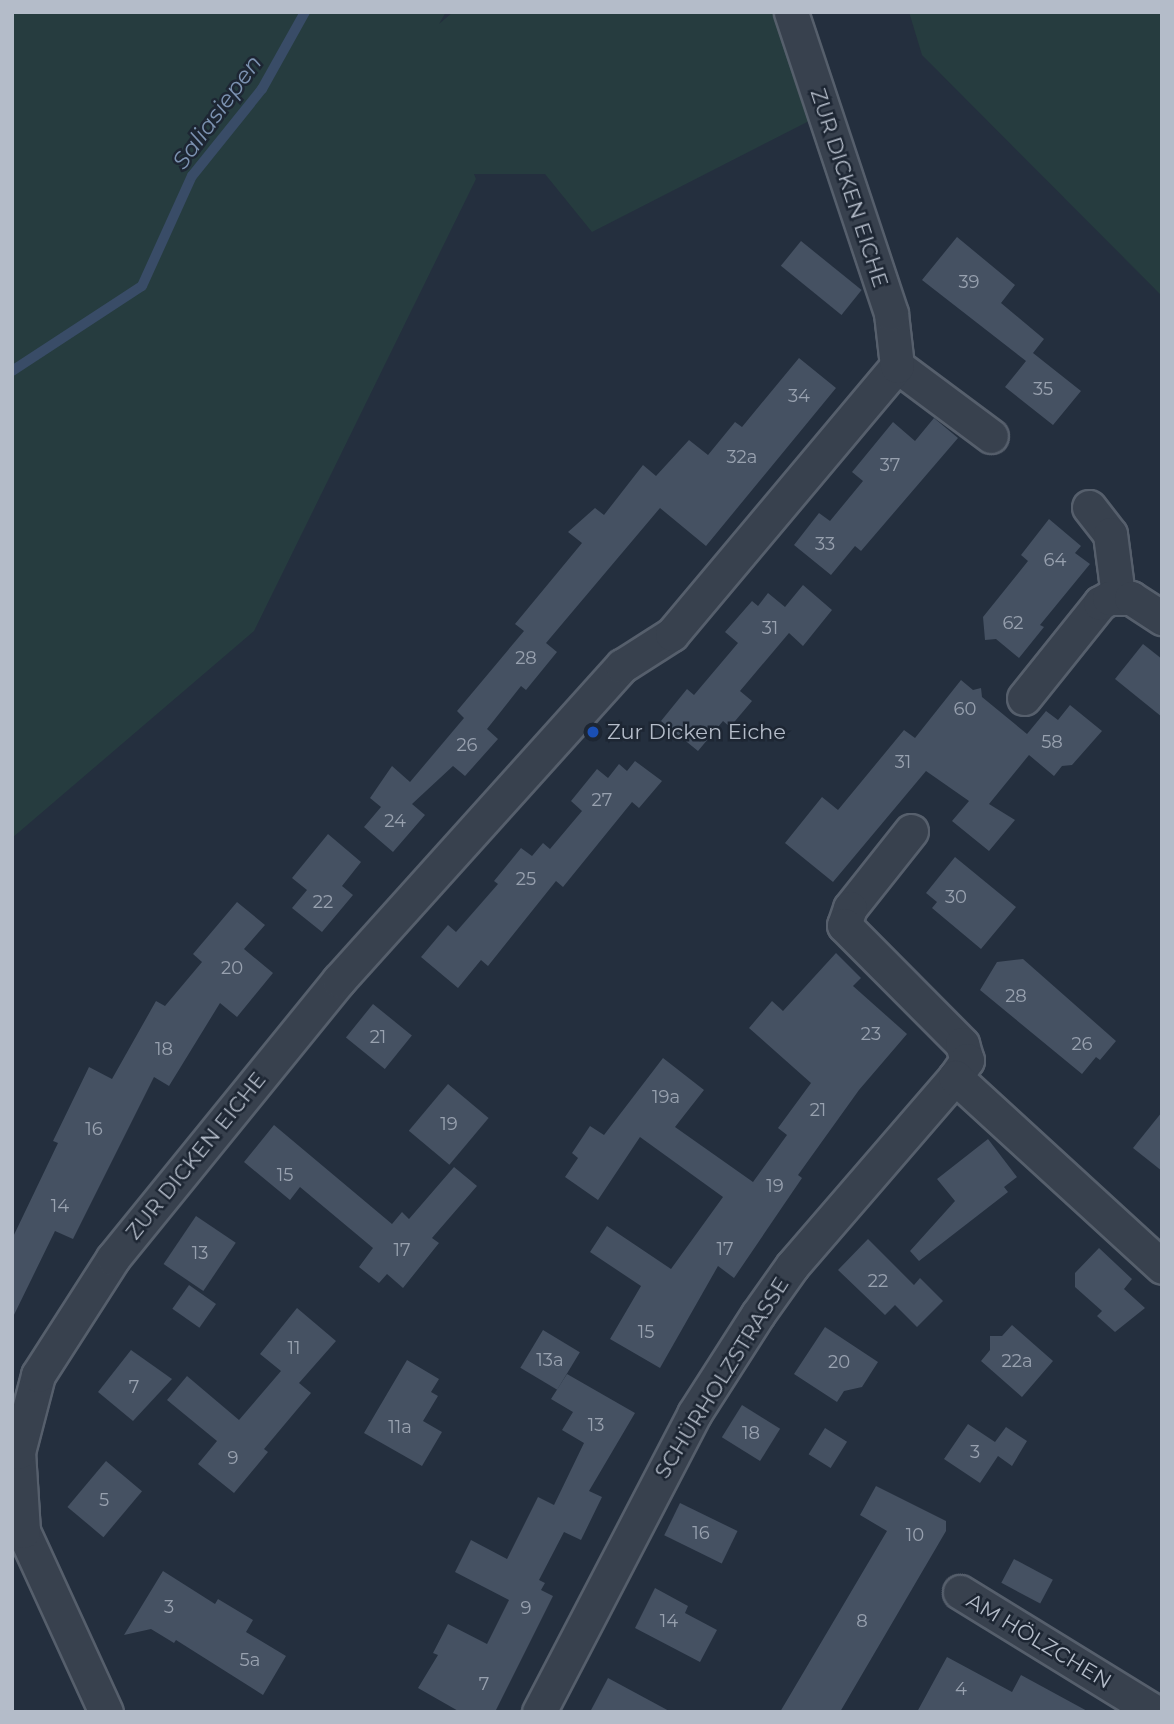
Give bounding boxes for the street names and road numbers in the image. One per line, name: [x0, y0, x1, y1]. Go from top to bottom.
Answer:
street label: ZUR DICKEN EICHE: [805, 85, 893, 291]
street label: ZUR DICKEN EICHE: [121, 1067, 271, 1245]
street label: SCHÜRHOLZSTRASSE: [650, 1273, 794, 1483]
street label: AM HÖLZCHEN: [962, 1588, 1116, 1694]

